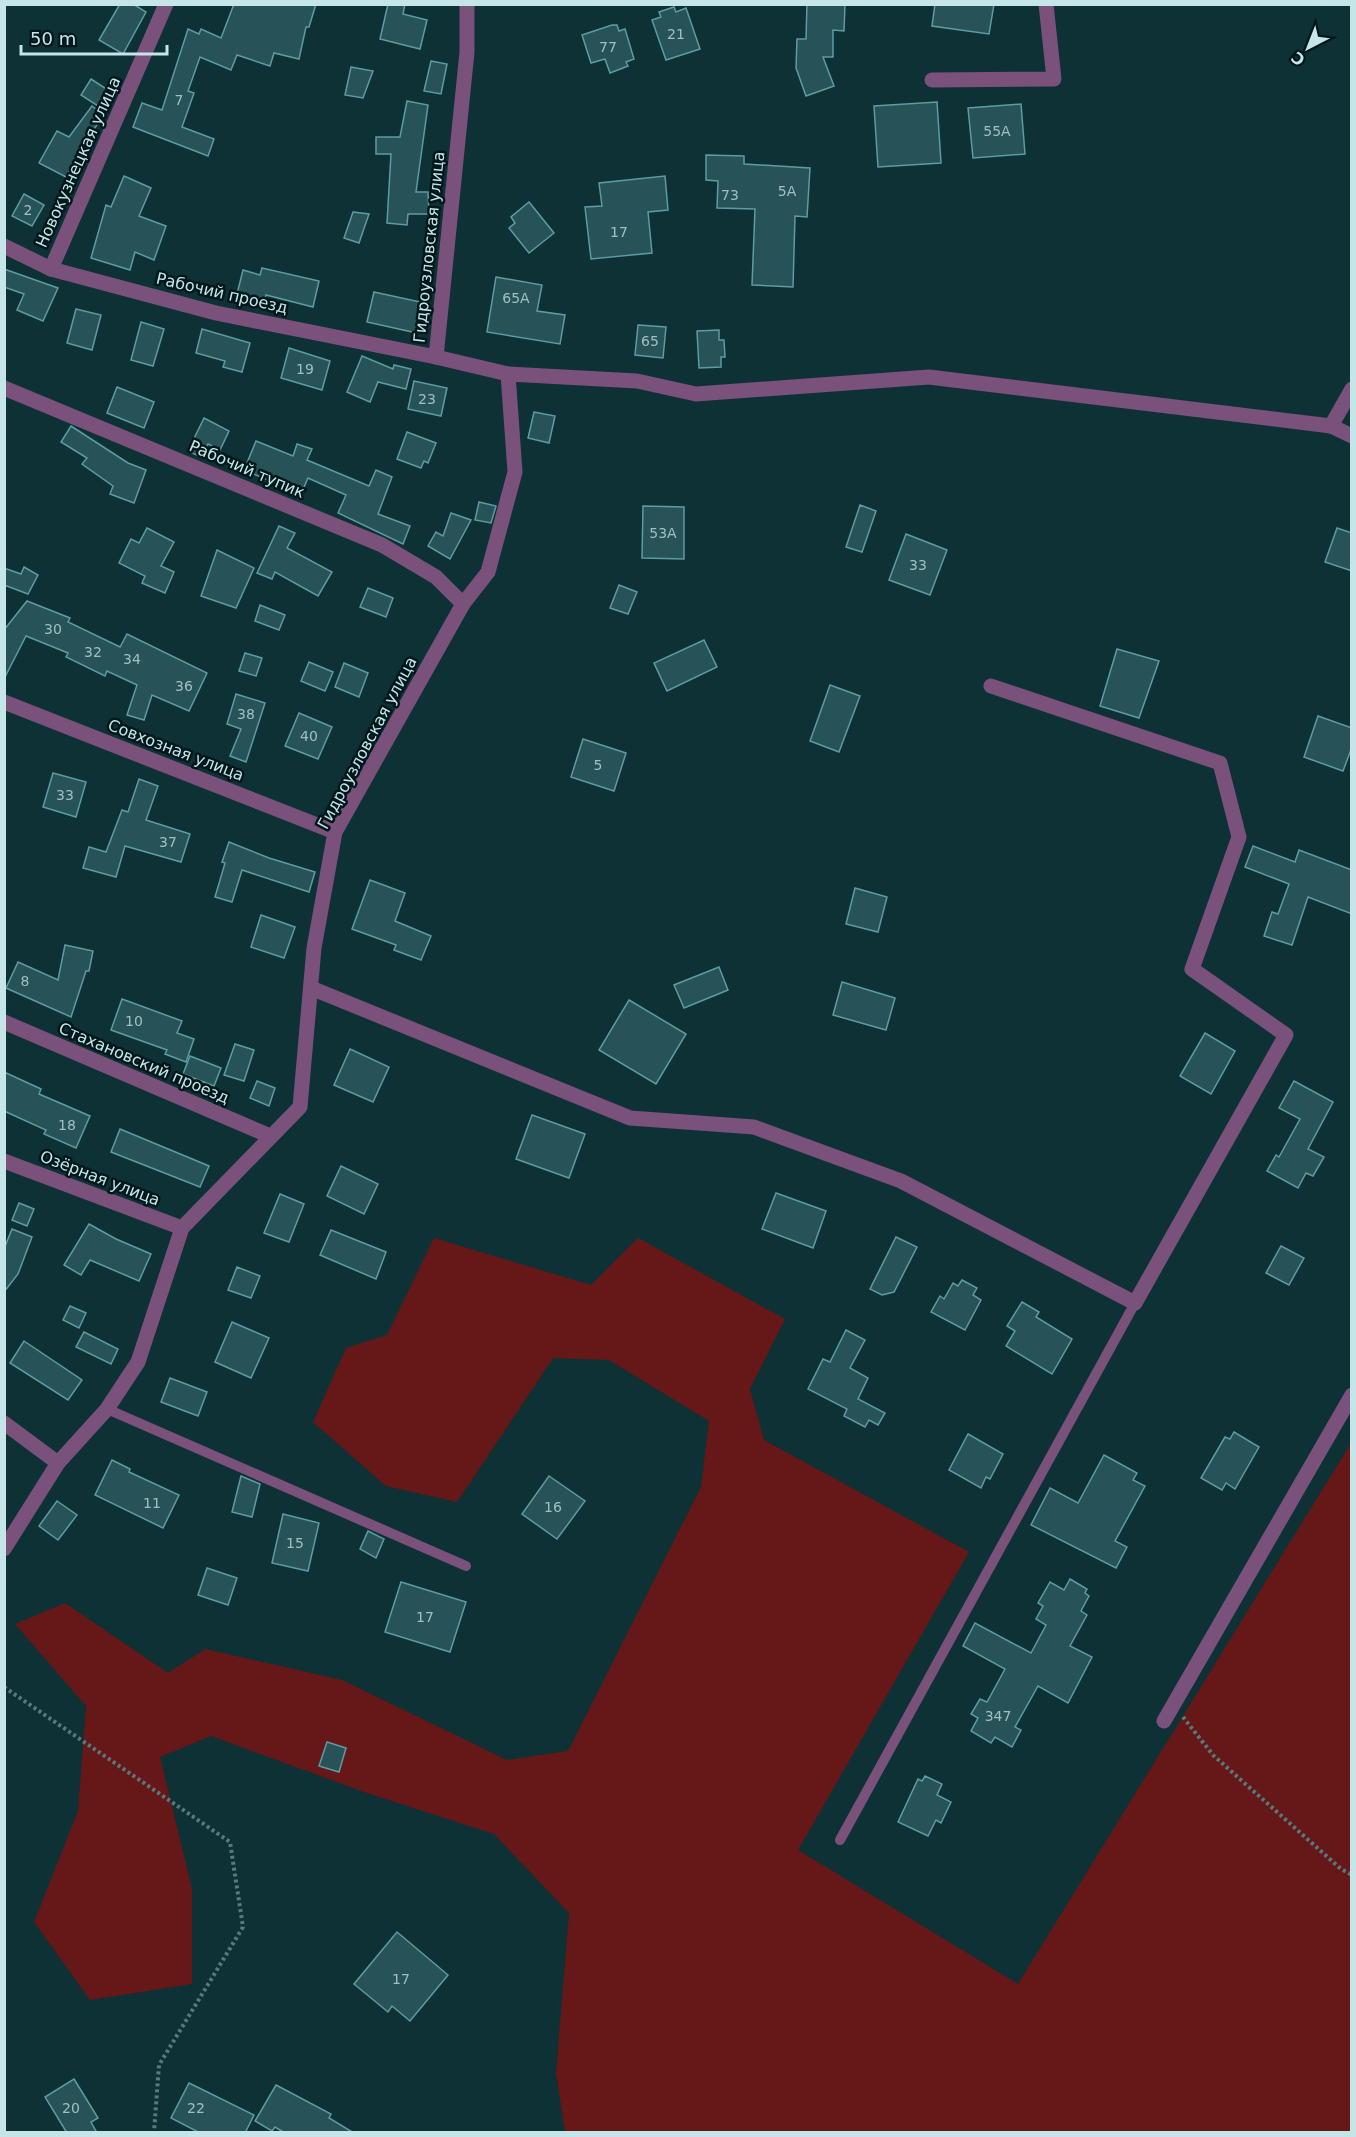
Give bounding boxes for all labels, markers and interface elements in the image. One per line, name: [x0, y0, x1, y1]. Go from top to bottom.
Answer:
scale bar: [21, 18, 166, 56]
north arrow: [1278, 18, 1338, 78]
house number: 21: [667, 26, 685, 42]
text: 50 m: [30, 28, 76, 49]
house number: 77: [599, 39, 617, 55]
text: С: [1288, 48, 1309, 70]
street label: Новокузнецкая улица: [32, 74, 124, 250]
house number: 7: [175, 92, 183, 108]
house number: 55А: [983, 123, 1011, 139]
street label: Гидроузловская улица: [409, 150, 449, 344]
house number: 5А: [778, 183, 797, 199]
house number: 73: [721, 187, 739, 203]
house number: 2: [24, 202, 32, 218]
house number: 17: [610, 224, 628, 240]
street label: Рабочий проезд: [154, 269, 290, 317]
house number: 65А: [502, 290, 530, 306]
house number: 65: [641, 333, 659, 349]
house number: 19: [296, 361, 314, 377]
house number: 23: [418, 391, 436, 407]
street label: Рабочий тупик: [186, 436, 308, 502]
house number: 53А: [649, 525, 677, 541]
house number: 33: [909, 557, 927, 573]
house number: 30: [44, 621, 62, 637]
house number: 32: [84, 644, 102, 660]
house number: 34: [123, 651, 141, 667]
street label: Гидроузловская улица: [313, 654, 421, 832]
house number: 36: [175, 678, 193, 694]
house number: 38: [237, 706, 255, 722]
street label: Совхозная улица: [105, 715, 247, 785]
house number: 40: [300, 728, 318, 744]
house number: 5: [594, 757, 602, 773]
house number: 33: [56, 787, 74, 803]
house number: 37: [159, 834, 177, 850]
house number: 8: [21, 973, 29, 989]
house number: 10: [125, 1013, 143, 1029]
street label: Стахановский проезд: [56, 1018, 232, 1108]
house number: 18: [58, 1117, 76, 1133]
street label: Озёрная улица: [37, 1146, 163, 1210]
house number: 11: [143, 1495, 161, 1511]
house number: 16: [544, 1499, 562, 1515]
house number: 15: [286, 1535, 304, 1551]
house number: 17: [416, 1609, 434, 1625]
house number: 347: [985, 1708, 1011, 1724]
house number: 17: [392, 1971, 410, 1987]
house number: 20: [62, 2100, 80, 2116]
house number: 22: [187, 2100, 205, 2116]

